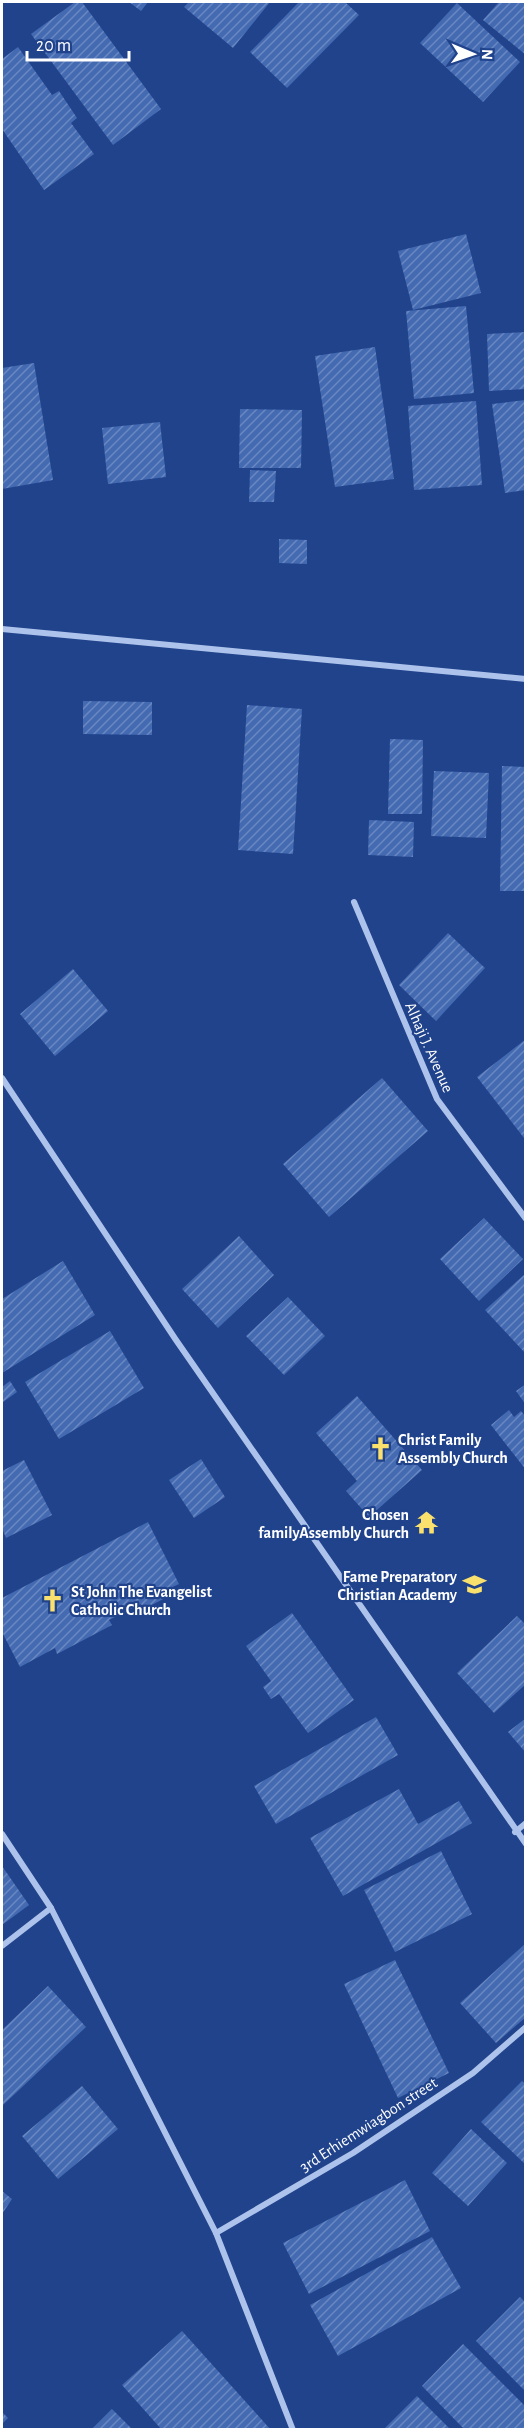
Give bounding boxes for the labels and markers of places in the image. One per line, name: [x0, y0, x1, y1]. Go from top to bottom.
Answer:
place label: Christ Family Assembly Church: [398, 1432, 508, 1467]
church icon: Christ Family Assembly Church: [367, 1435, 393, 1461]
place label: Chosen familyAssembly Church: [258, 1507, 409, 1542]
temple icon: Chosen familyAssembly Church: [414, 1510, 440, 1536]
place label: Fame Preparatory Christian Academy: [337, 1569, 458, 1604]
school or university icon: Fame Preparatory Christian Academy: [462, 1572, 488, 1598]
place label: St John The Evangelist Catholic Church: [71, 1584, 212, 1618]
church icon: St John The Evangelist Catholic Church: [40, 1587, 66, 1613]

